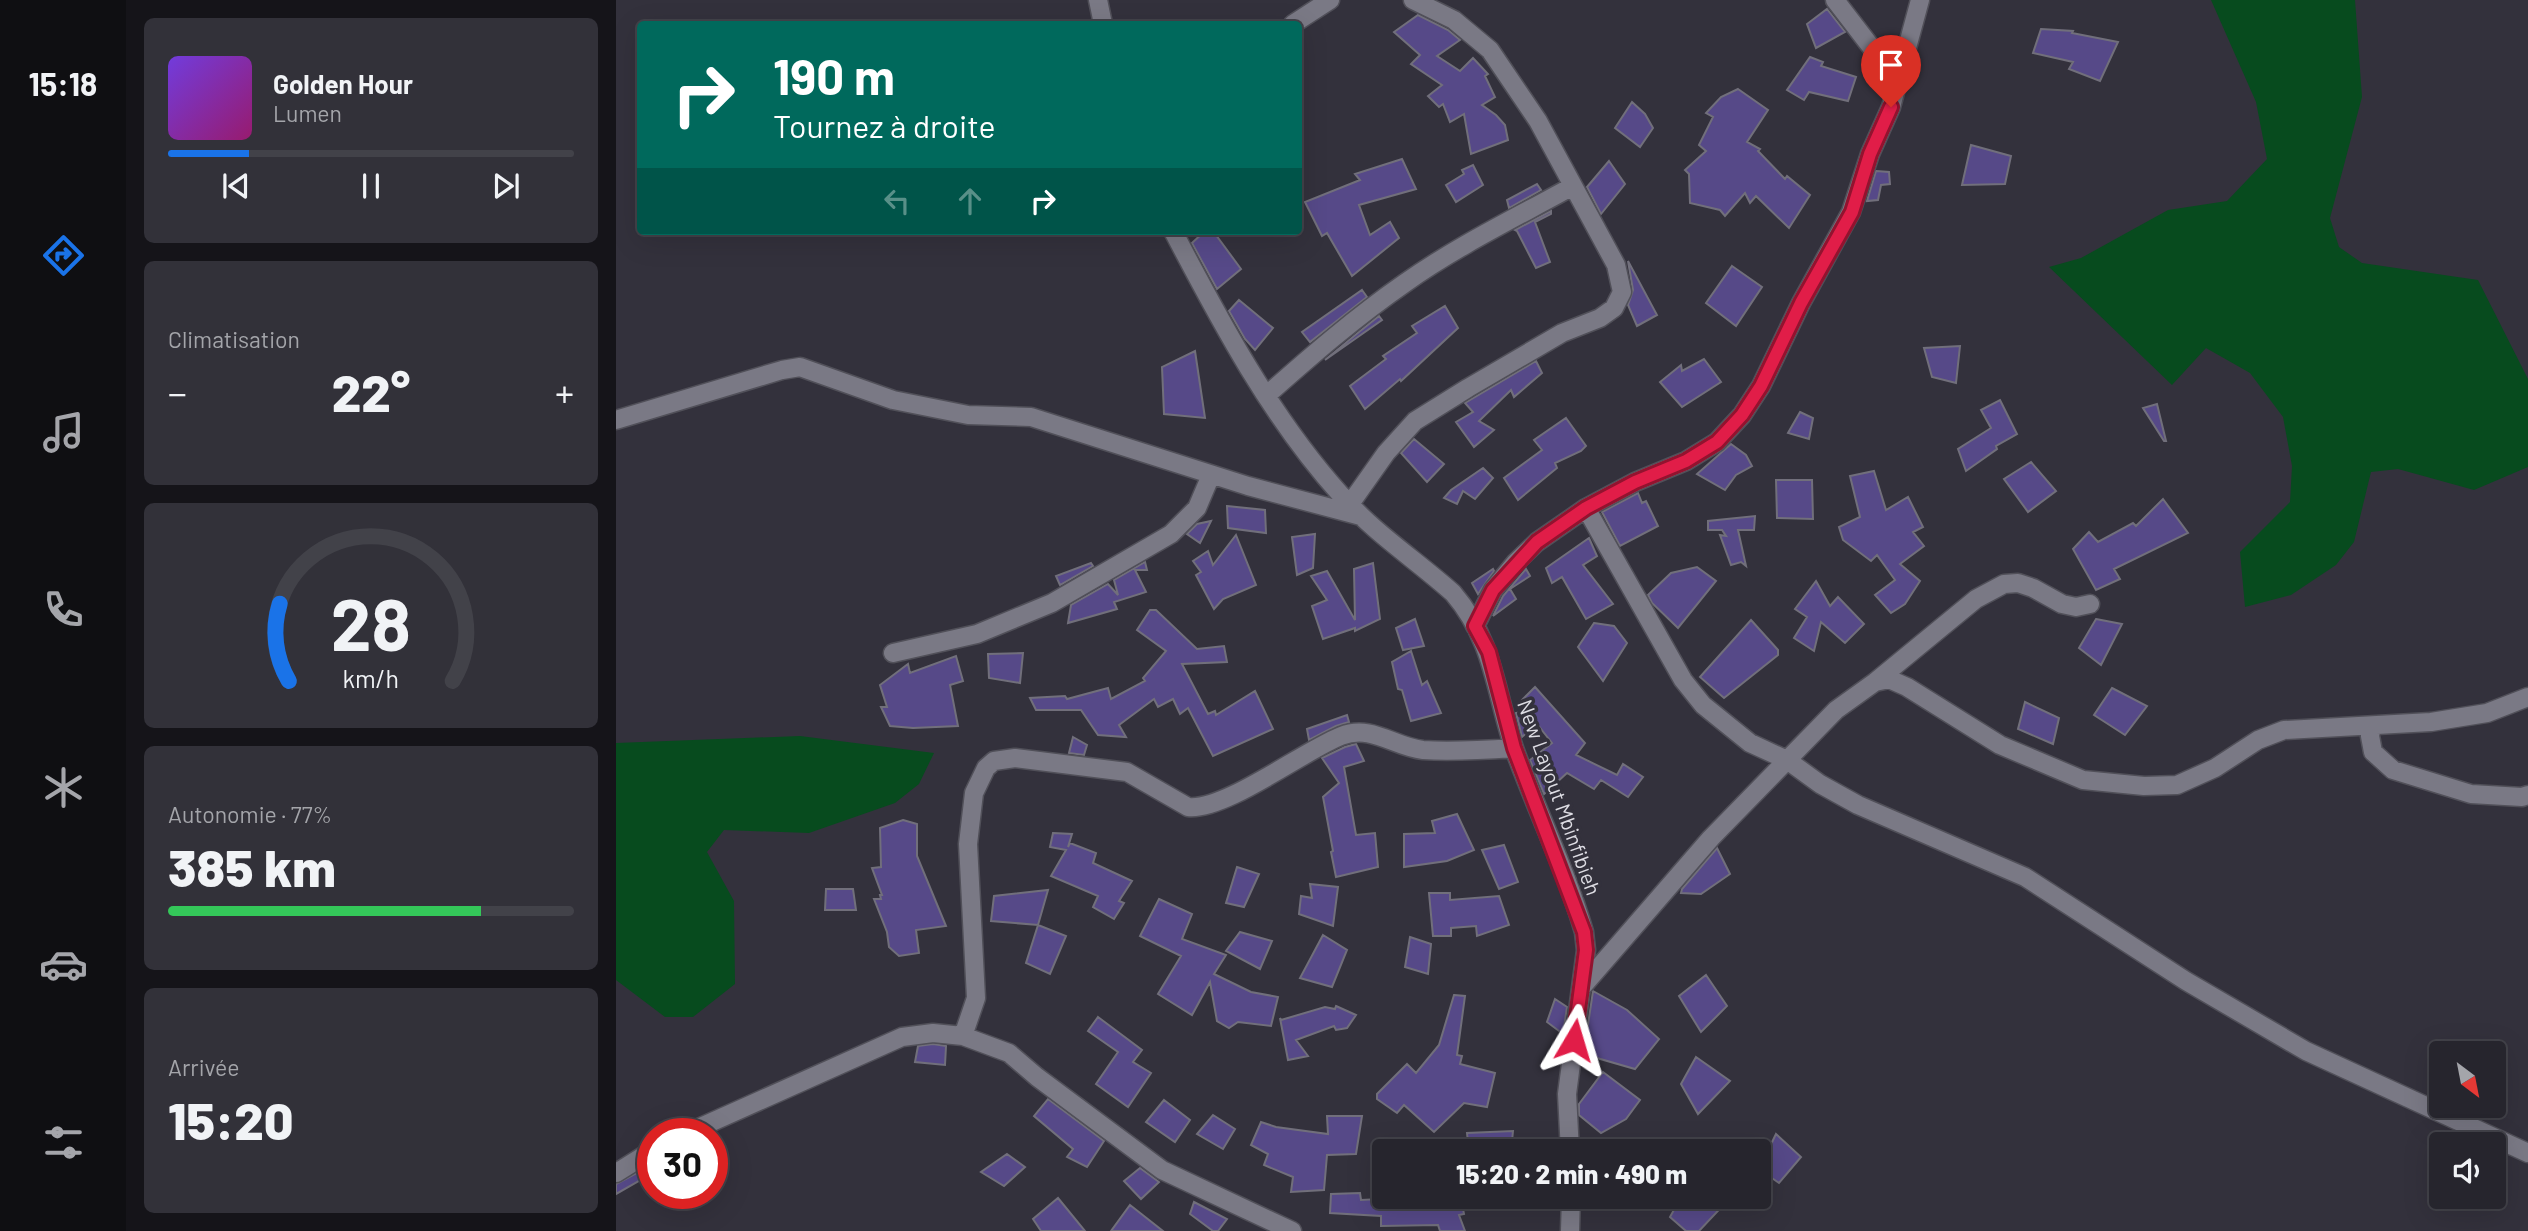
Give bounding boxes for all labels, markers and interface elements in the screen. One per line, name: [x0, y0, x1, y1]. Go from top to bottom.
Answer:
pin: [1861, 35, 1921, 107]
text: 190 m: [773, 46, 895, 105]
icon: arrive: [1872, 46, 1910, 84]
icon: right: [658, 49, 749, 140]
text: 15:18: [29, 64, 97, 102]
text: Golden Hour: [273, 68, 413, 99]
text: Lumen: [273, 99, 342, 127]
text: Tournez à droite: [773, 106, 995, 144]
icon: previous: [217, 167, 255, 205]
icon: pause: [352, 167, 390, 205]
icon: next: [487, 167, 525, 205]
icon: left: [878, 182, 916, 220]
icon: ahead: [951, 182, 989, 220]
icon: right: [1024, 182, 1062, 220]
icon: directions: [39, 231, 88, 280]
text: Climatisation: [168, 325, 300, 353]
text: 22°: [332, 360, 410, 422]
text: −: [168, 369, 187, 415]
text: +: [555, 369, 574, 415]
icon: music: [39, 408, 88, 457]
text: 28: [331, 579, 411, 667]
icon: phone: [39, 585, 88, 634]
text: km/h: [343, 663, 399, 693]
street label: New Layout Mbinfibieh: [1513, 696, 1607, 898]
icon: climate: [39, 763, 88, 812]
text: Autonomie · 77%: [168, 800, 332, 828]
text: 385 km: [168, 835, 336, 897]
icon: car: [39, 940, 88, 989]
position arrow: [1537, 1003, 1611, 1077]
north arrow: [2429, 1041, 2506, 1118]
map controls: [2429, 1041, 2506, 1209]
text: Arrivée: [168, 1053, 240, 1081]
text: 15:20: [168, 1088, 294, 1150]
icon: filters: [39, 1118, 88, 1167]
speed limit sign: 30: [637, 1118, 728, 1209]
button: sound: [2429, 1132, 2506, 1209]
text: 15:20 · 2 min · 490 m: [1456, 1158, 1687, 1189]

